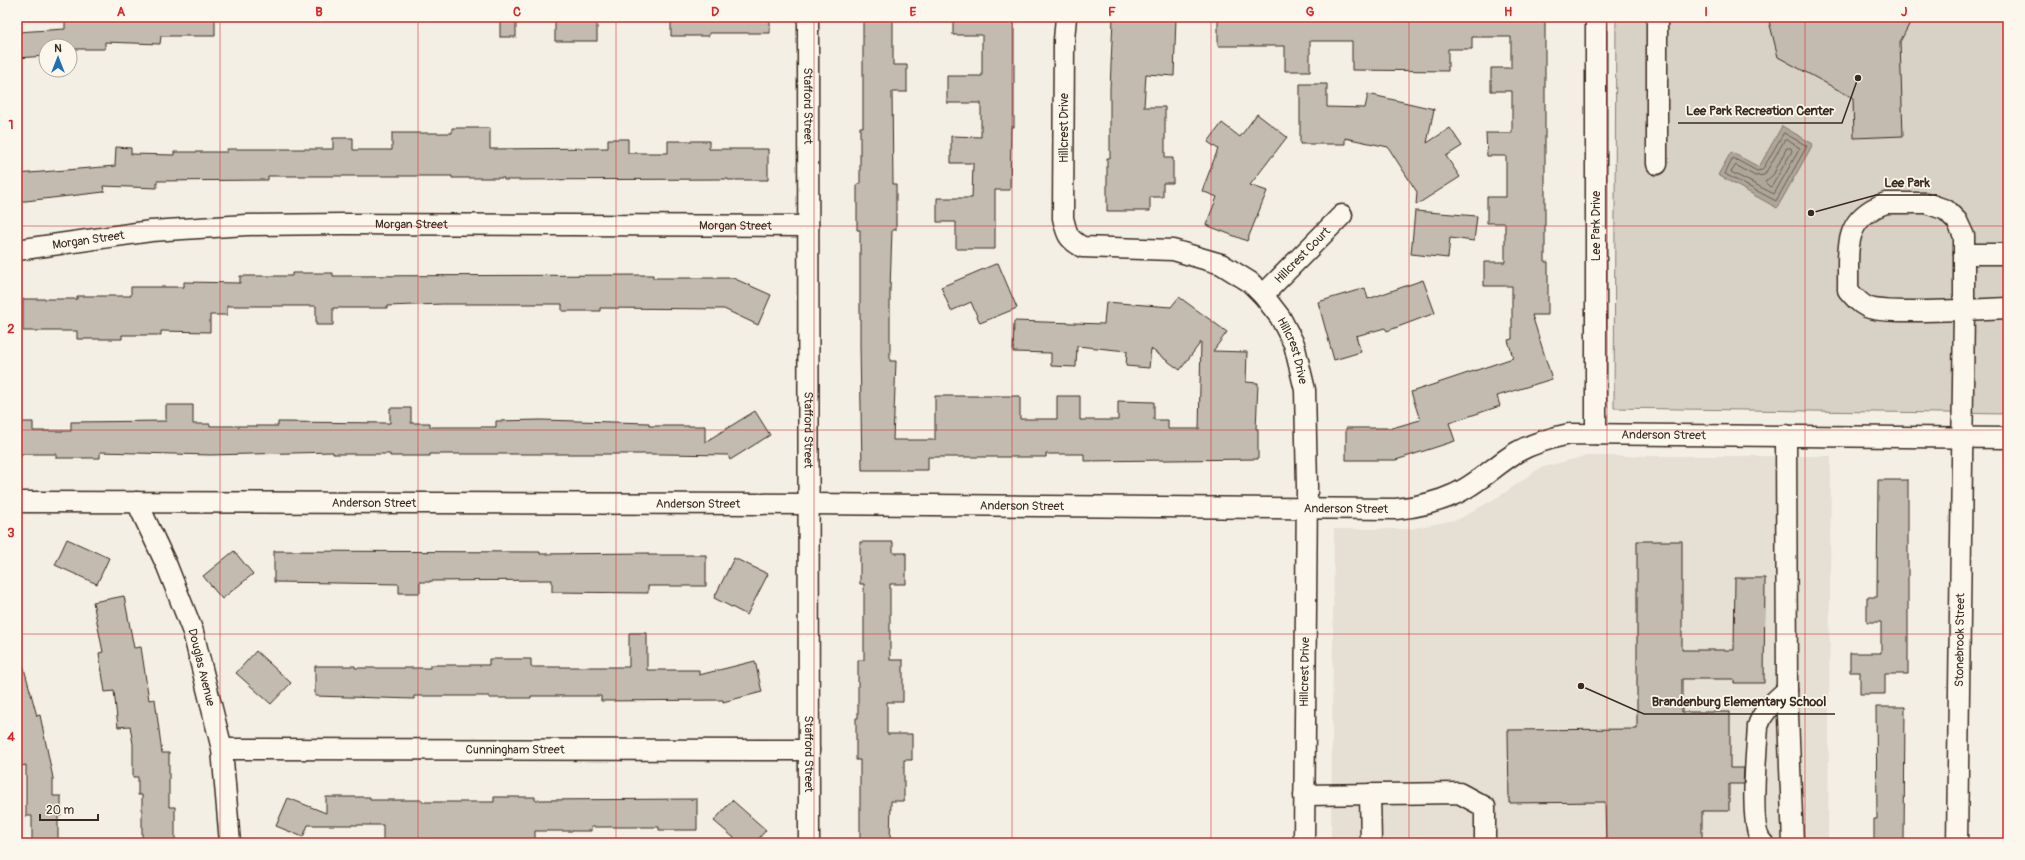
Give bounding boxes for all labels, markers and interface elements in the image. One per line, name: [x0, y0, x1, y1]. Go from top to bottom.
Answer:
text: A: [117, 4, 126, 20]
text: B: [315, 4, 323, 20]
text: C: [513, 4, 521, 20]
text: D: [711, 4, 719, 20]
text: E: [910, 4, 917, 20]
text: F: [1108, 4, 1116, 20]
text: G: [1306, 4, 1315, 20]
text: H: [1504, 4, 1512, 20]
text: I: [1704, 4, 1708, 20]
text: J: [1901, 4, 1907, 20]
north arrow: [38, 38, 78, 78]
text: N: [54, 42, 62, 55]
street label: Stafford Street: [801, 68, 816, 145]
street label: Hillcrest Drive: [1057, 93, 1072, 163]
callout: Lee Park Recreation Center: [1678, 98, 1842, 123]
text: Lee Park Recreation Center: [1686, 103, 1834, 119]
text: 1: [8, 117, 14, 133]
callout: Lee Park: [1876, 170, 1937, 195]
text: Lee Park: [1884, 175, 1930, 191]
street label: Lee Park Drive: [1589, 191, 1604, 261]
street label: Morgan Street: [375, 217, 448, 232]
street label: Morgan Street: [699, 218, 772, 233]
street label: Hillcrest Court: [1271, 224, 1334, 287]
street label: Morgan Street: [51, 227, 125, 252]
street label: Hillcrest Drive: [1274, 315, 1311, 386]
text: 2: [7, 321, 15, 337]
street label: Stafford Street: [801, 392, 816, 469]
street label: Anderson Street: [1621, 427, 1706, 443]
street label: Anderson Street: [332, 495, 416, 511]
street label: Anderson Street: [656, 496, 740, 511]
street label: Anderson Street: [980, 498, 1064, 514]
street label: Anderson Street: [1304, 501, 1388, 516]
text: 3: [7, 525, 15, 541]
street label: Stonebrook Street: [1952, 593, 1968, 687]
street label: Douglas Avenue: [185, 627, 219, 708]
street label: Hillcrest Drive: [1297, 637, 1313, 707]
callout: Brandenburg Elementary School: [1644, 689, 1835, 714]
text: Brandenburg Elementary School: [1652, 694, 1826, 710]
street label: Stafford Street: [801, 716, 816, 793]
text: 4: [7, 729, 15, 745]
street label: Cunningham Street: [465, 742, 565, 757]
scale bar: [40, 796, 98, 822]
text: 20 m: [46, 803, 75, 818]

